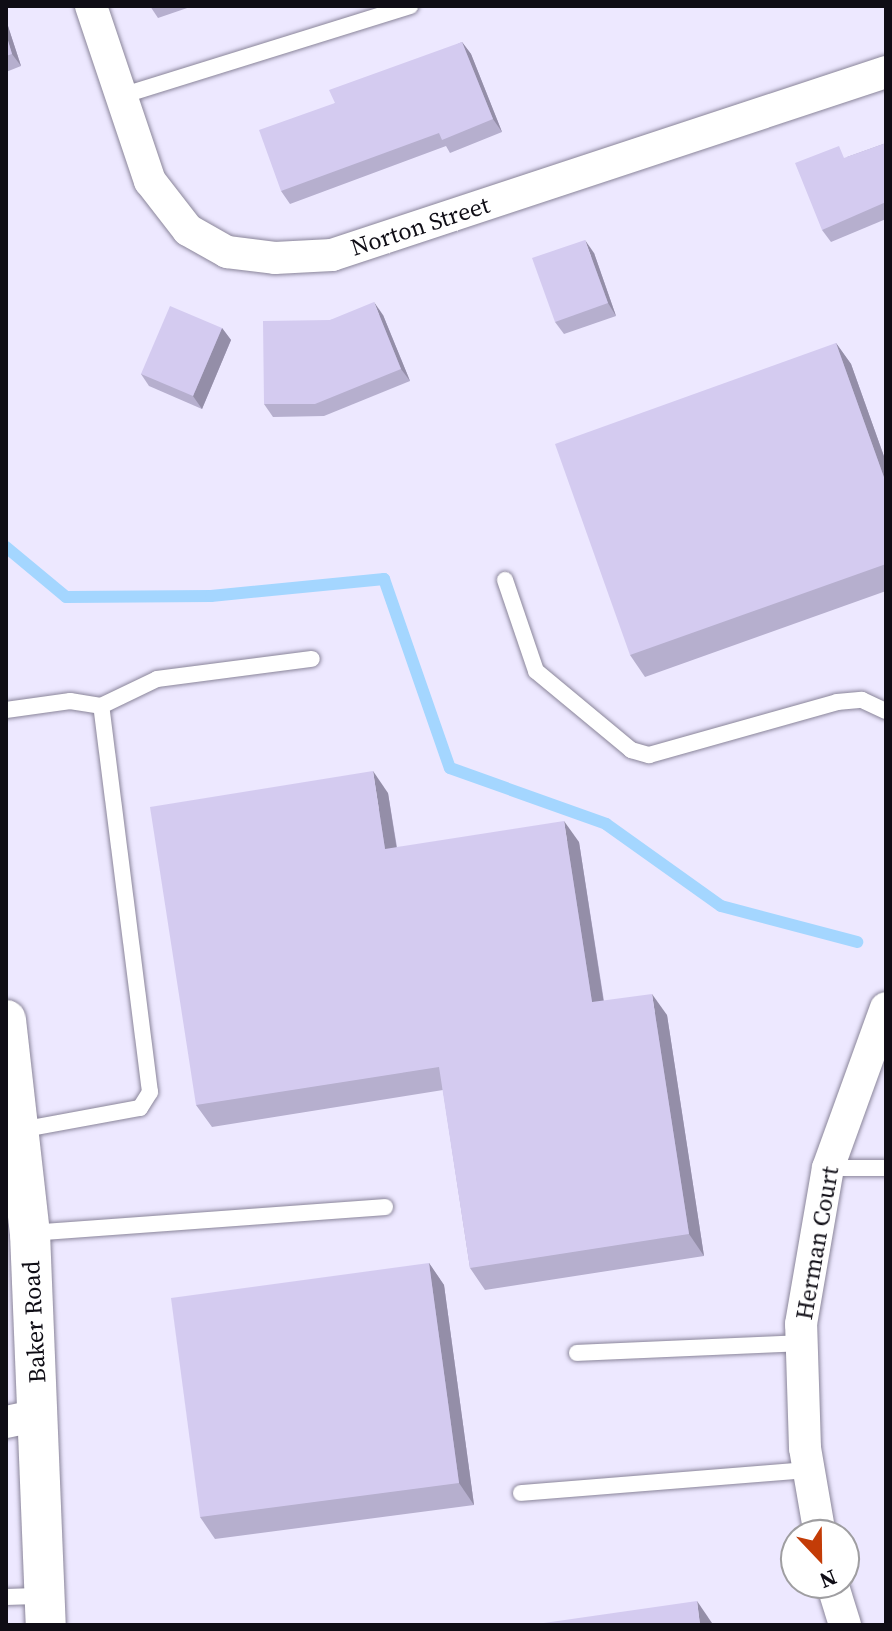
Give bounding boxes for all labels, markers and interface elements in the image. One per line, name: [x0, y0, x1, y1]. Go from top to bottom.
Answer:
street label: Norton Street: [347, 190, 493, 262]
street label: Herman Court: [789, 1164, 845, 1322]
street label: Baker Road: [16, 1260, 52, 1384]
north arrow: [780, 1519, 860, 1599]
text: N: [815, 1562, 841, 1596]

